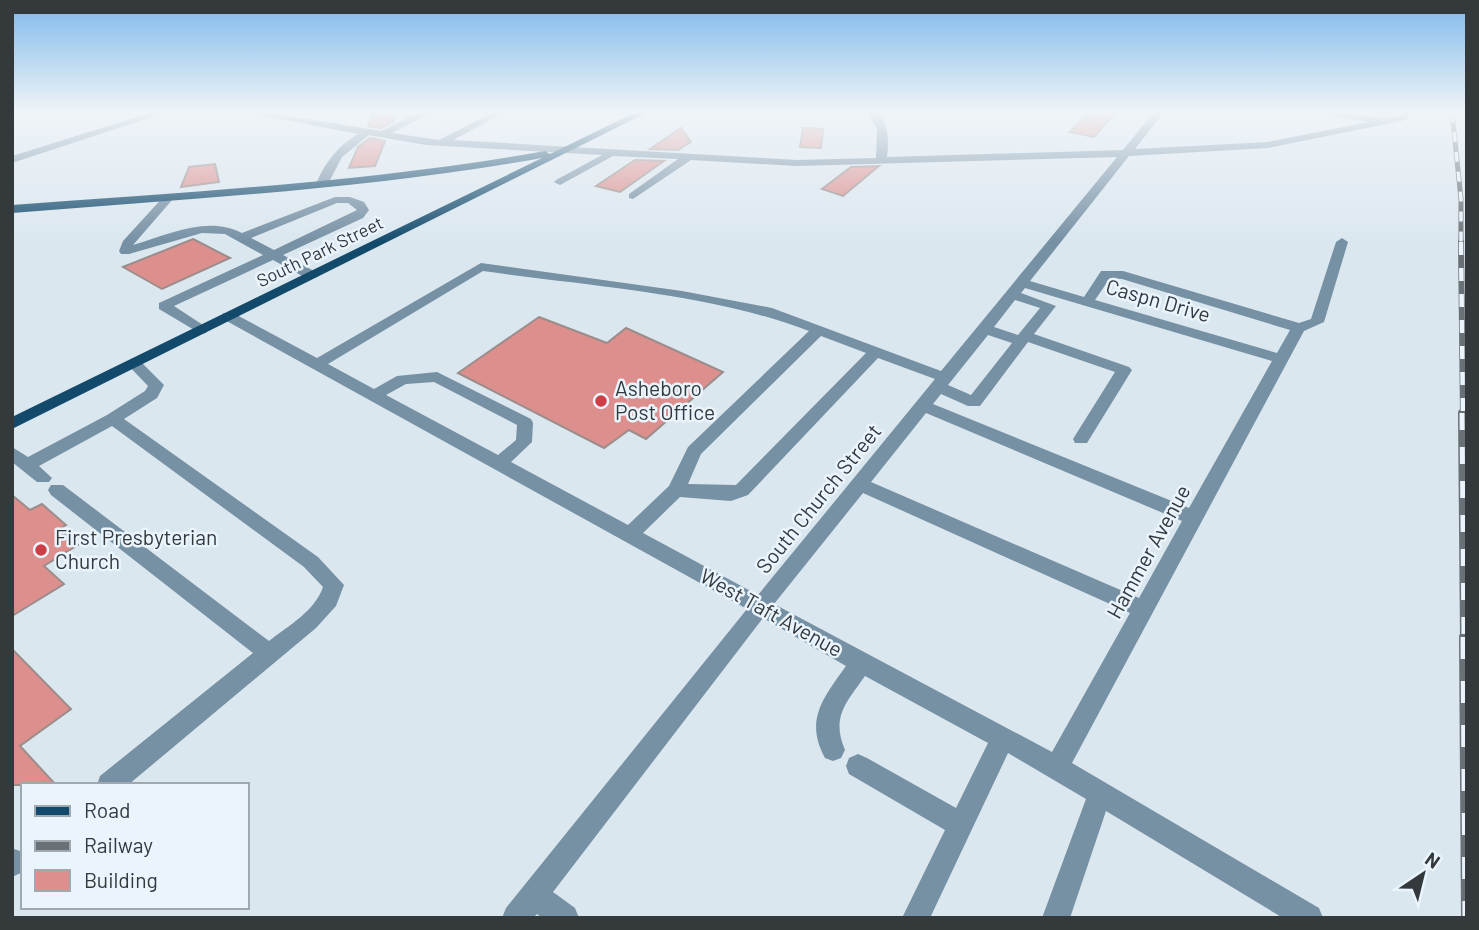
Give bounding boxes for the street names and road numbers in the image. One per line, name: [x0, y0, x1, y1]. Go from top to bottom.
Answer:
street label: South Park Street: [253, 211, 386, 291]
street label: Caspn Drive: [1103, 273, 1213, 326]
street label: South Church Street: [750, 418, 886, 578]
street label: Hammer Avenue: [1101, 480, 1195, 622]
street label: West Taft Avenue: [696, 562, 847, 661]

